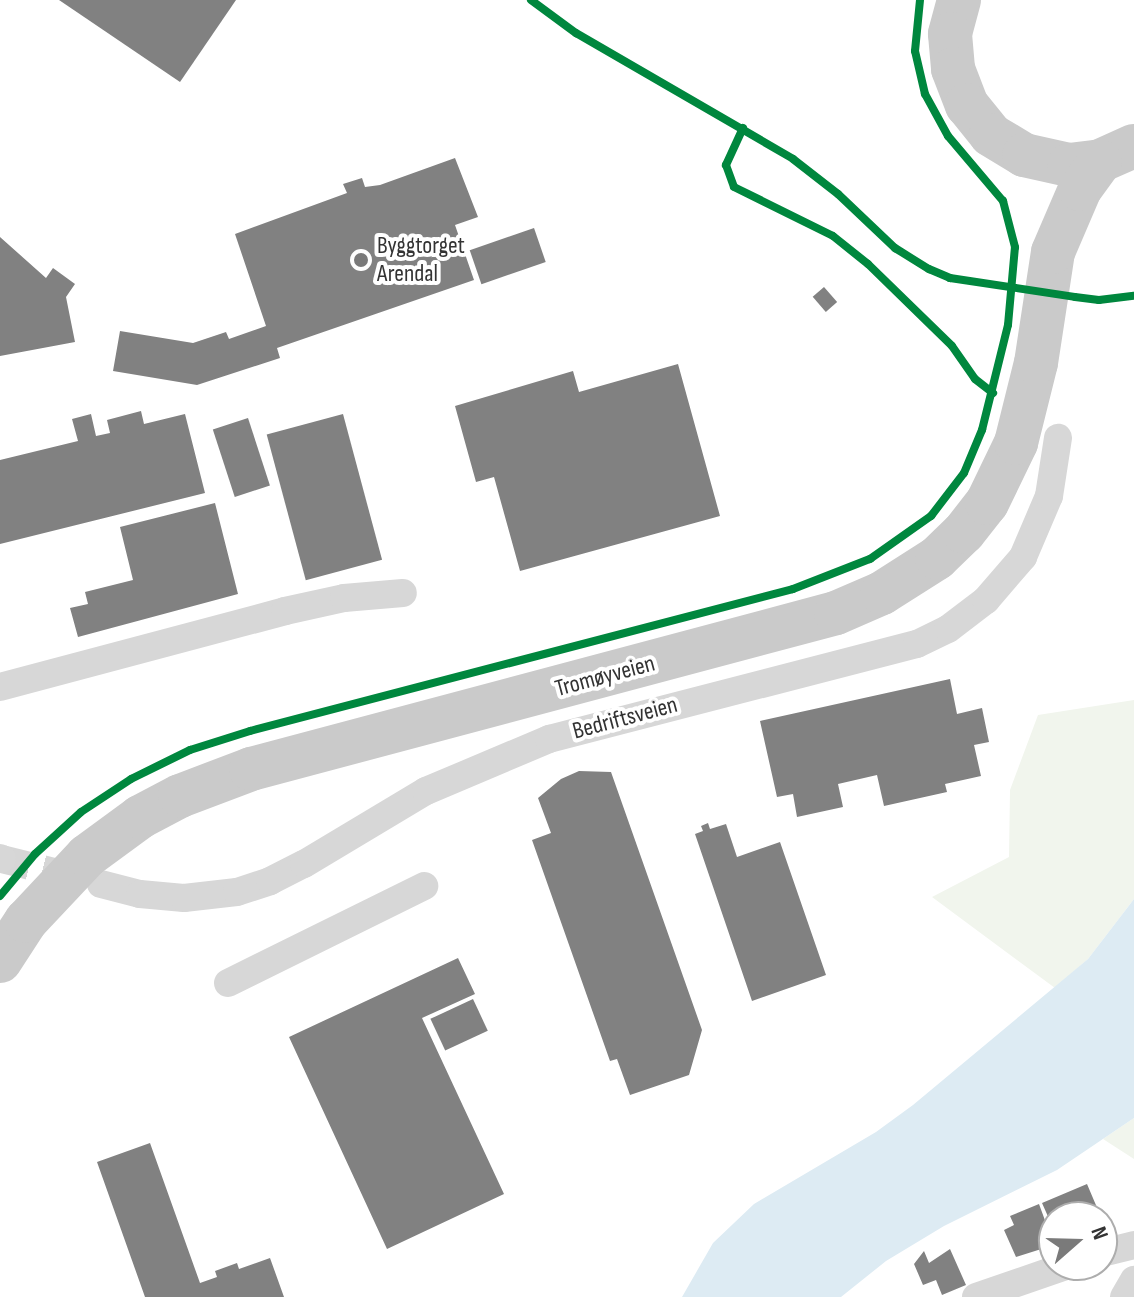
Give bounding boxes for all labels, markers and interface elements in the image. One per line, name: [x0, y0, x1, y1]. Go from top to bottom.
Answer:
place label: Byggtorget Arendal: [377, 232, 465, 288]
marker: Byggtorget Arendal: [352, 251, 370, 269]
street label: Tromøyveien: [552, 649, 658, 703]
street label: Bedriftsveien: [569, 690, 681, 746]
north arrow: [1038, 1201, 1118, 1281]
text: N: [1084, 1223, 1114, 1243]

